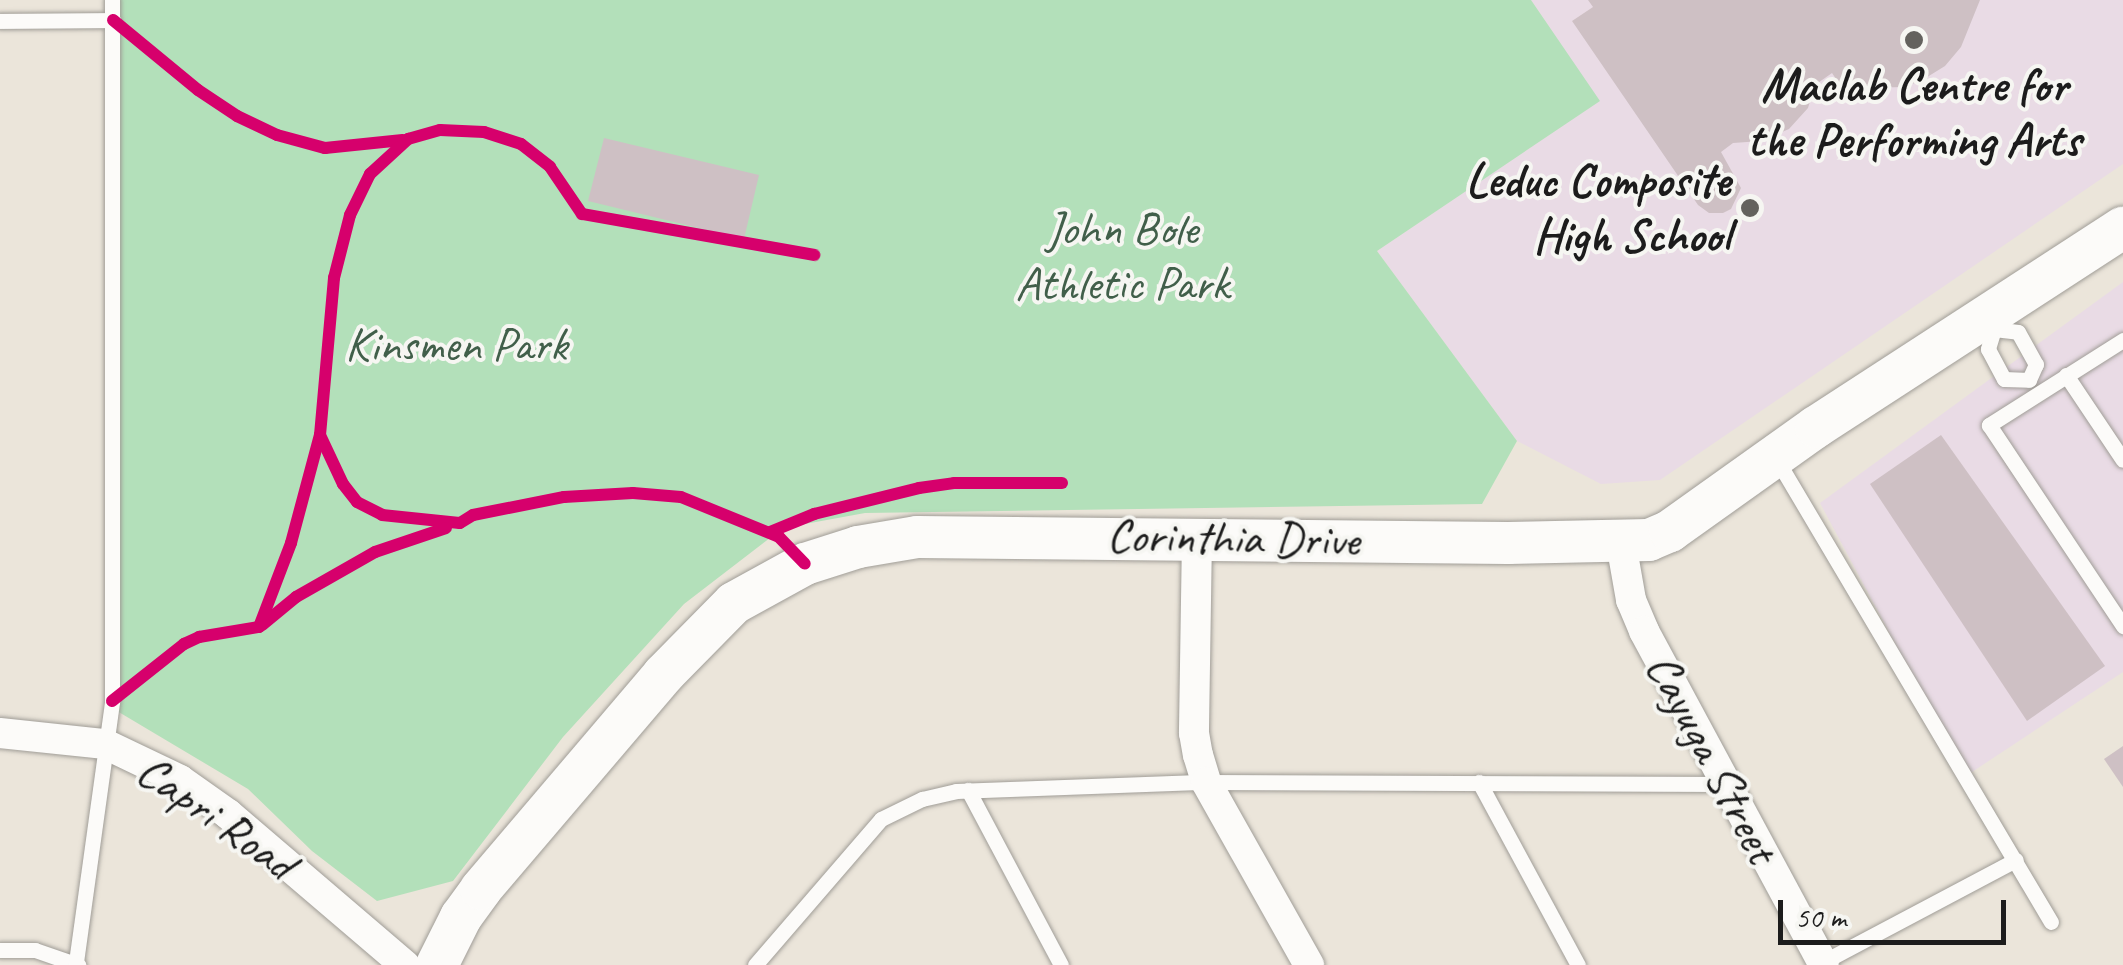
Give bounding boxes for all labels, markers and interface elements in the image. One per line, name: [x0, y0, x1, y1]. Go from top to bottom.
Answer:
marker: Maclab Centre for the Performing Arts: [1903, 29, 1925, 51]
place label: Maclab Centre for the Performing Arts: [1748, 56, 2080, 169]
place label: Leduc Composite High School: [1466, 151, 1730, 264]
marker: Leduc Composite High School: [1739, 197, 1761, 219]
park label: John Bole Athletic Park: [1015, 199, 1229, 312]
park label: Kinsmen Park: [344, 316, 568, 374]
street label: Corinthia Drive: [1106, 507, 1360, 569]
street label: Cayuga Street: [1633, 643, 1791, 873]
street label: Capri Road: [126, 742, 306, 892]
scale bar: [1783, 880, 2010, 942]
text: 50 m: [1795, 898, 1846, 936]

